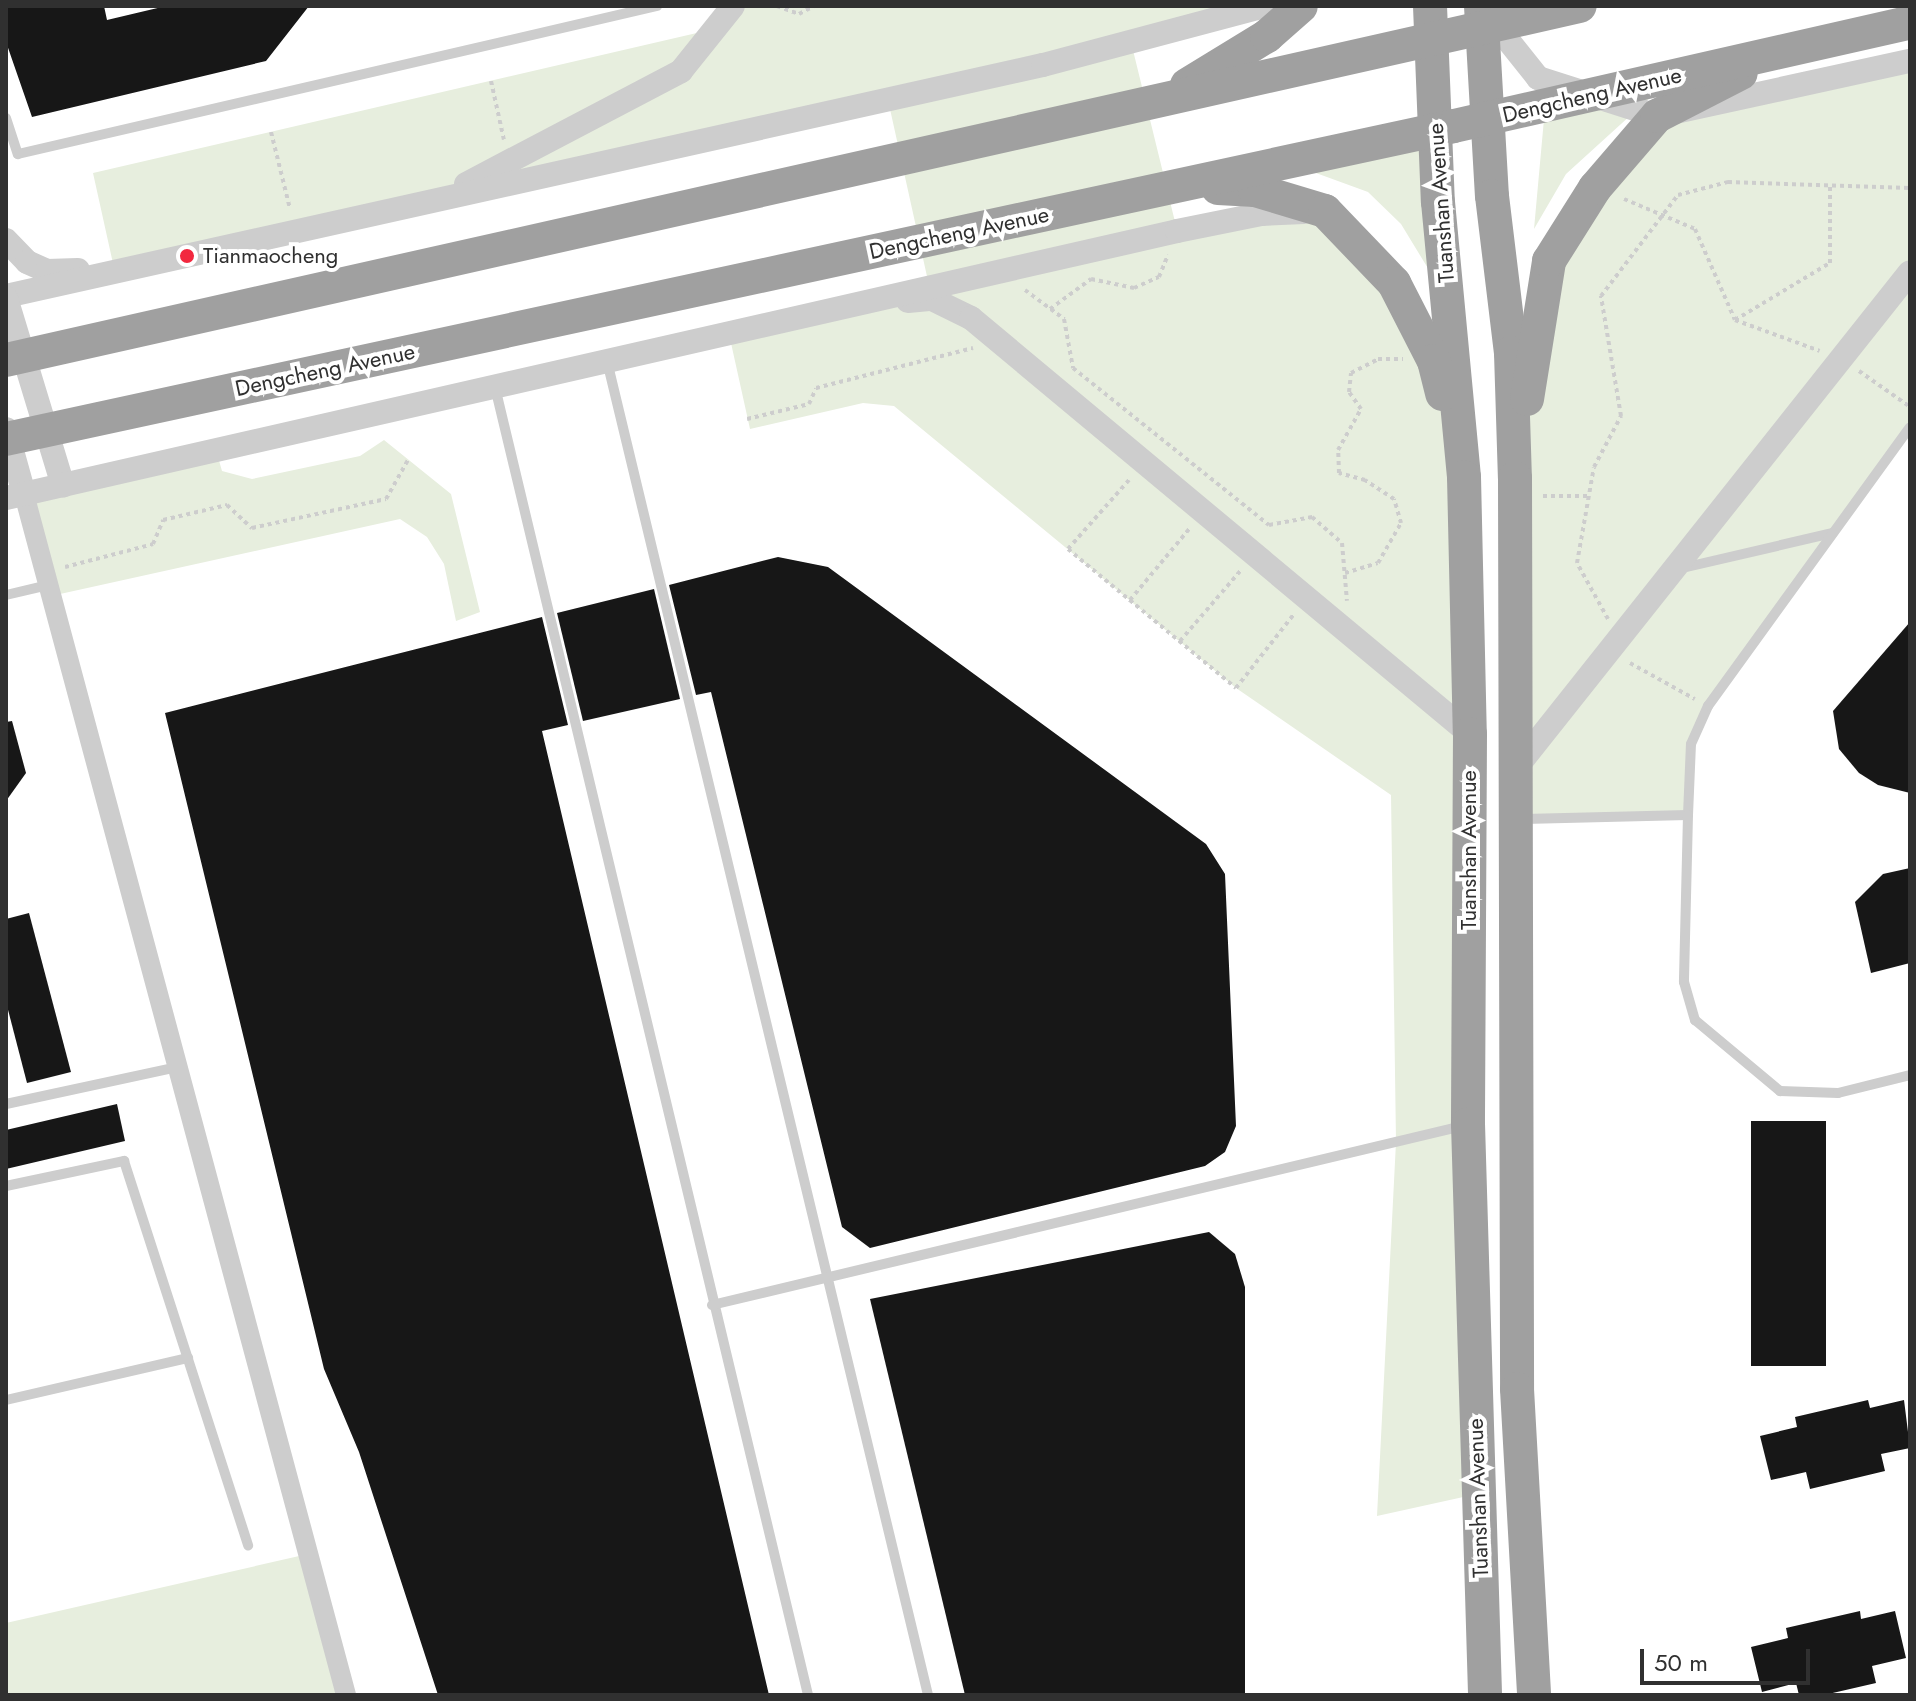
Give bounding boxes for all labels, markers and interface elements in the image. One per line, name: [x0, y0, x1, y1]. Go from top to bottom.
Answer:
street label: Dengcheng Avenue: [1500, 62, 1684, 128]
street label: Tuanshan Avenue: [1422, 122, 1460, 284]
street label: Dengcheng Avenue: [867, 201, 1051, 265]
place label: Tianmaocheng: [203, 243, 338, 269]
marker: Tianmaocheng: [178, 247, 196, 265]
street label: Dengcheng Avenue: [233, 338, 417, 402]
street label: Tuanshan Avenue: [1456, 770, 1482, 930]
street label: Tuanshan Avenue: [1462, 1418, 1494, 1578]
scale bar: [1644, 1633, 1814, 1683]
text: 50 m: [1654, 1645, 1708, 1680]

